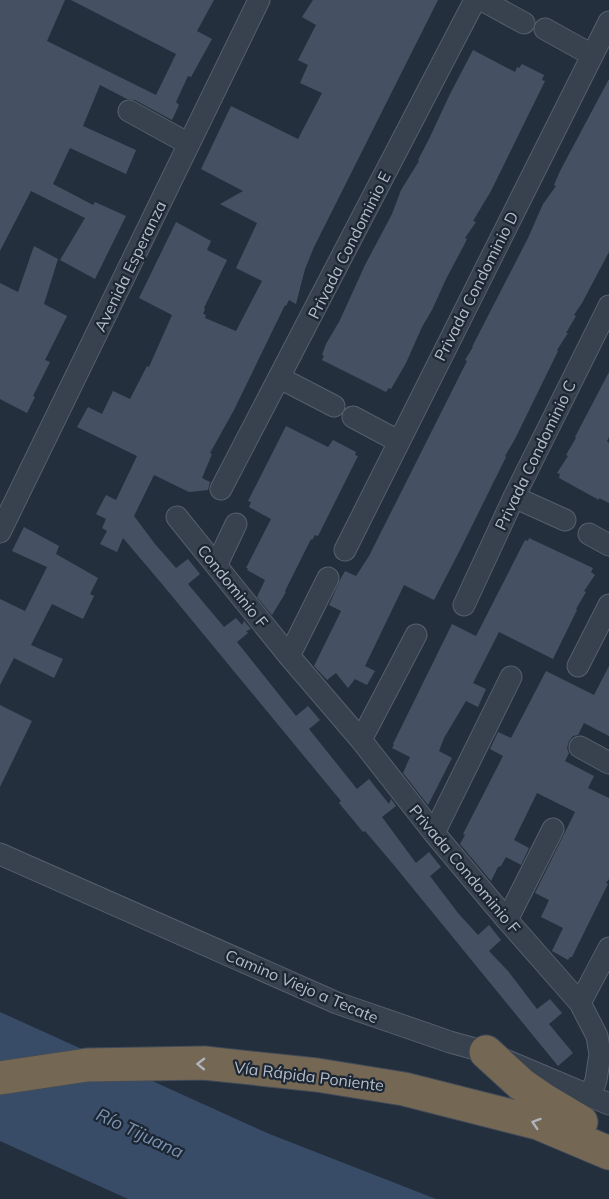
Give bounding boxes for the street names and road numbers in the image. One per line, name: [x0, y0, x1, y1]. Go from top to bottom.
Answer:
street label: Privada Condominio E: [303, 168, 395, 322]
street label: Avenida Esperanza: [90, 197, 170, 335]
street label: Privada Condominio D: [430, 208, 522, 364]
street label: Privada Condominio C: [490, 377, 580, 533]
street label: Condominio F: [193, 540, 273, 632]
street label: Privada Condominio F: [405, 800, 525, 938]
street label: Camino Viejo a Tecate: [223, 945, 381, 1027]
street label: Vía Rápida Poniente: [233, 1057, 385, 1095]

